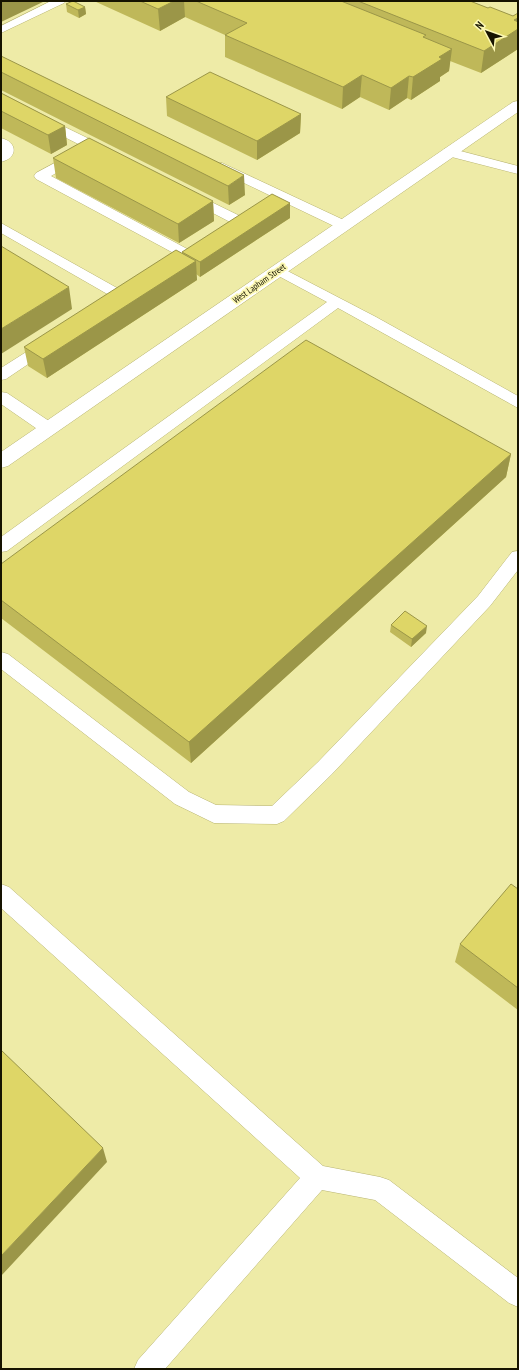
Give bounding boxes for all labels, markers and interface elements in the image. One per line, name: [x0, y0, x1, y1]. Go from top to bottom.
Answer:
north arrow: [467, 12, 507, 52]
text: N: [472, 19, 487, 32]
street label: West Lapham Street: [230, 260, 288, 305]

